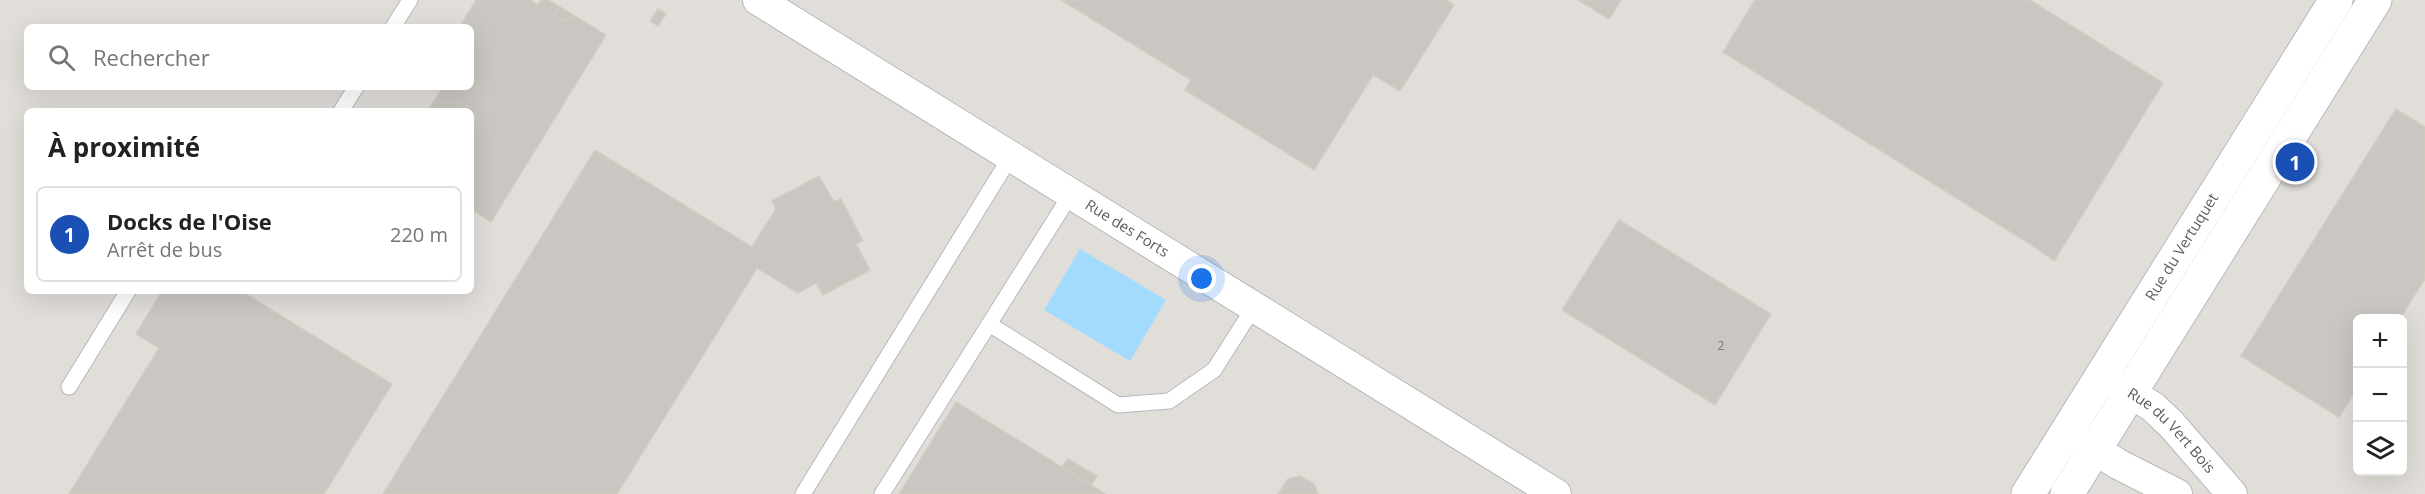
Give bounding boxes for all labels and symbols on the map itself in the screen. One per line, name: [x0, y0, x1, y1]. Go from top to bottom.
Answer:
pin: 1: [2276, 140, 2314, 184]
street label: Rue du Vertuquet: [2140, 189, 2222, 304]
street label: Rue des Forts: [1082, 194, 1173, 261]
your location: [1187, 264, 1216, 293]
house number: 2: [1718, 337, 1725, 354]
street label: Rue du Vert Bois: [2124, 382, 2220, 477]

